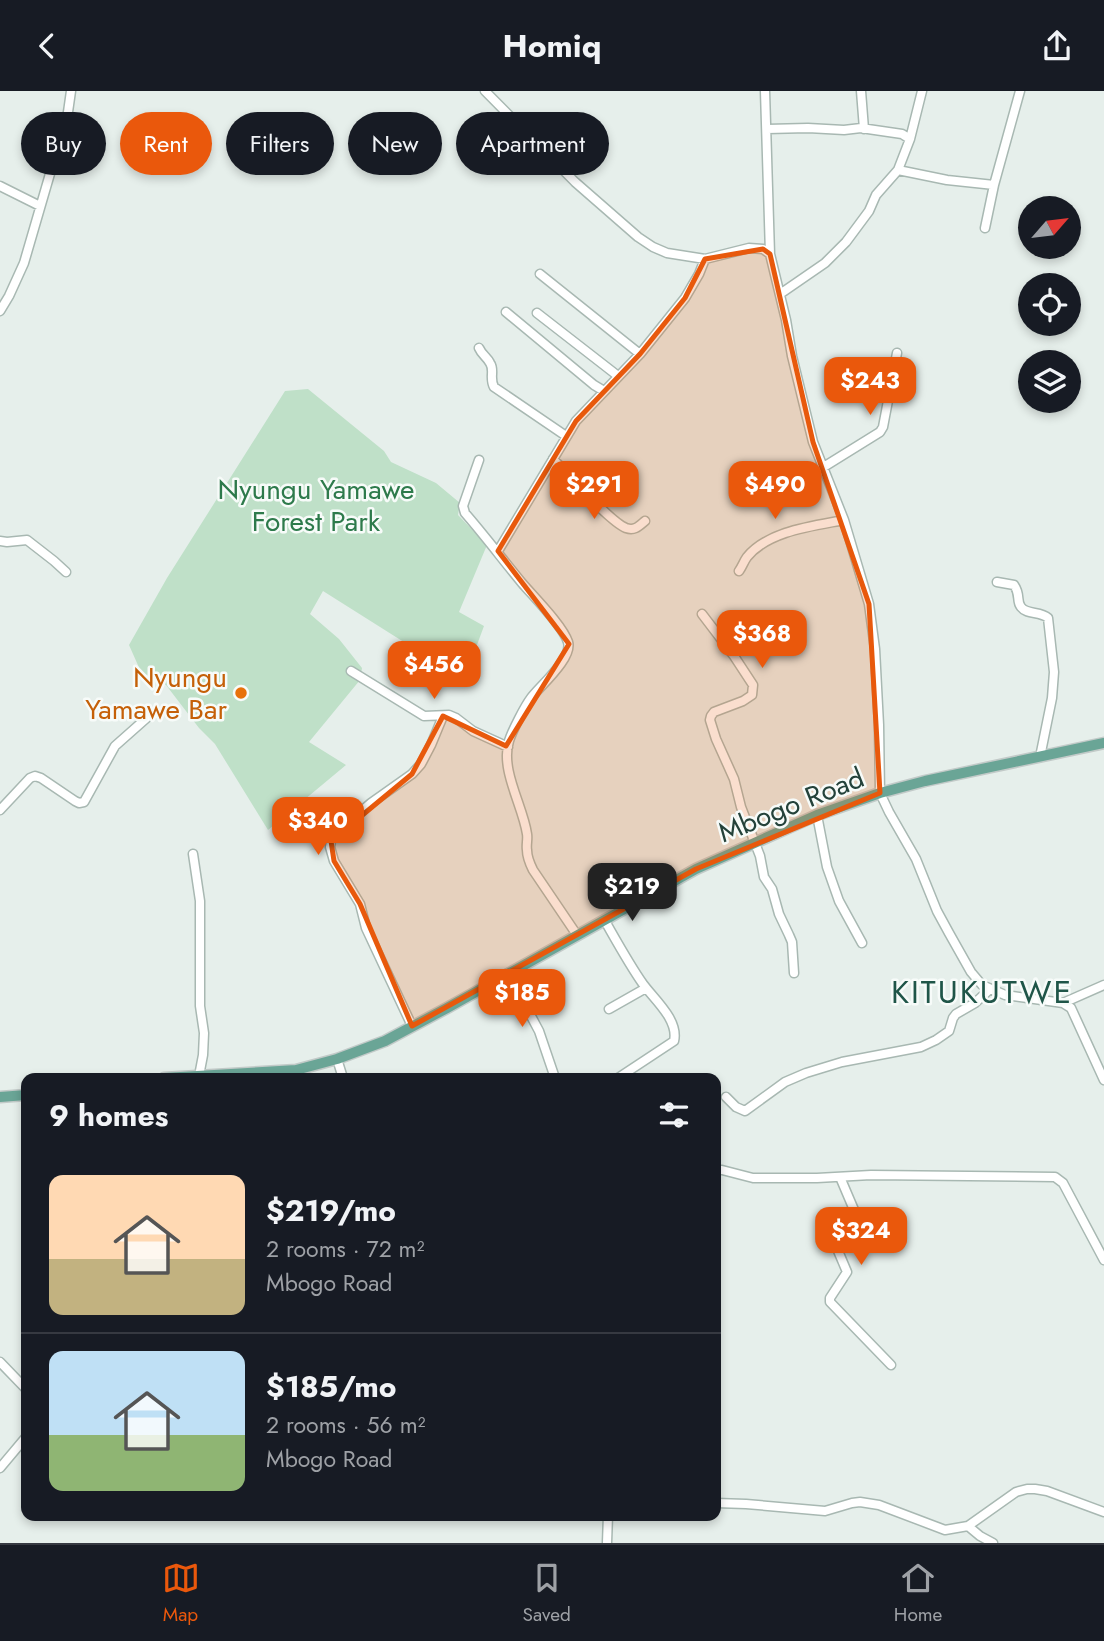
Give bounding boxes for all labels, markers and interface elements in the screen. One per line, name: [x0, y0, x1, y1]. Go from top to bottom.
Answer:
text: Homiq: [503, 23, 601, 69]
icon: back: [28, 27, 66, 65]
icon: share: [1038, 27, 1076, 65]
chip: Buy: [21, 112, 106, 175]
chip: Rent: [120, 112, 212, 175]
chip: Filters: [226, 112, 334, 175]
chip: New: [348, 112, 442, 175]
chip: Apartment: [456, 112, 609, 175]
north arrow: [1018, 196, 1082, 259]
map controls: [1018, 196, 1081, 413]
button: locate: [1018, 273, 1081, 336]
button: layers: [1018, 350, 1081, 413]
pin: $243: [829, 357, 911, 417]
text: $243: [840, 363, 900, 397]
pin: $291: [553, 461, 635, 521]
pin: $490: [734, 461, 816, 521]
text: $291: [566, 467, 622, 501]
text: $490: [745, 467, 805, 501]
park label: Nyungu Yamawe Forest Park: [217, 469, 415, 542]
pin: $368: [721, 611, 803, 670]
text: $368: [733, 616, 791, 650]
pin: $456: [393, 641, 475, 701]
text: $456: [404, 647, 464, 681]
place label: Nyungu Yamawe Bar: [85, 657, 227, 730]
marker: Nyungu Yamawe Bar: [233, 685, 249, 701]
street label: Mbogo Road: [712, 757, 870, 853]
pin: $340: [277, 797, 359, 857]
text: $340: [288, 803, 348, 837]
pin: $219: [591, 863, 673, 923]
text: $219: [604, 869, 660, 903]
pin: $185: [481, 969, 563, 1029]
district label: KITUKUTWE: [891, 969, 1073, 1015]
text: $185: [494, 975, 550, 1009]
text: 9 homes: [49, 1094, 168, 1137]
icon: filters: [655, 1096, 693, 1134]
text: $219/mo: [266, 1189, 396, 1232]
icon: home: [105, 1203, 189, 1287]
pin: $324: [820, 1207, 902, 1267]
text: $324: [831, 1213, 891, 1247]
text: 2 rooms · 72 m²: [266, 1232, 425, 1266]
text: Mbogo Road: [266, 1266, 392, 1300]
text: $185/mo: [266, 1365, 397, 1408]
icon: home: [105, 1379, 189, 1463]
text: 2 rooms · 56 m²: [266, 1408, 426, 1442]
text: Mbogo Road: [266, 1442, 392, 1476]
tab: Map: [162, 1559, 200, 1628]
tab: Saved: [523, 1559, 571, 1628]
tab: Home: [894, 1559, 942, 1628]

